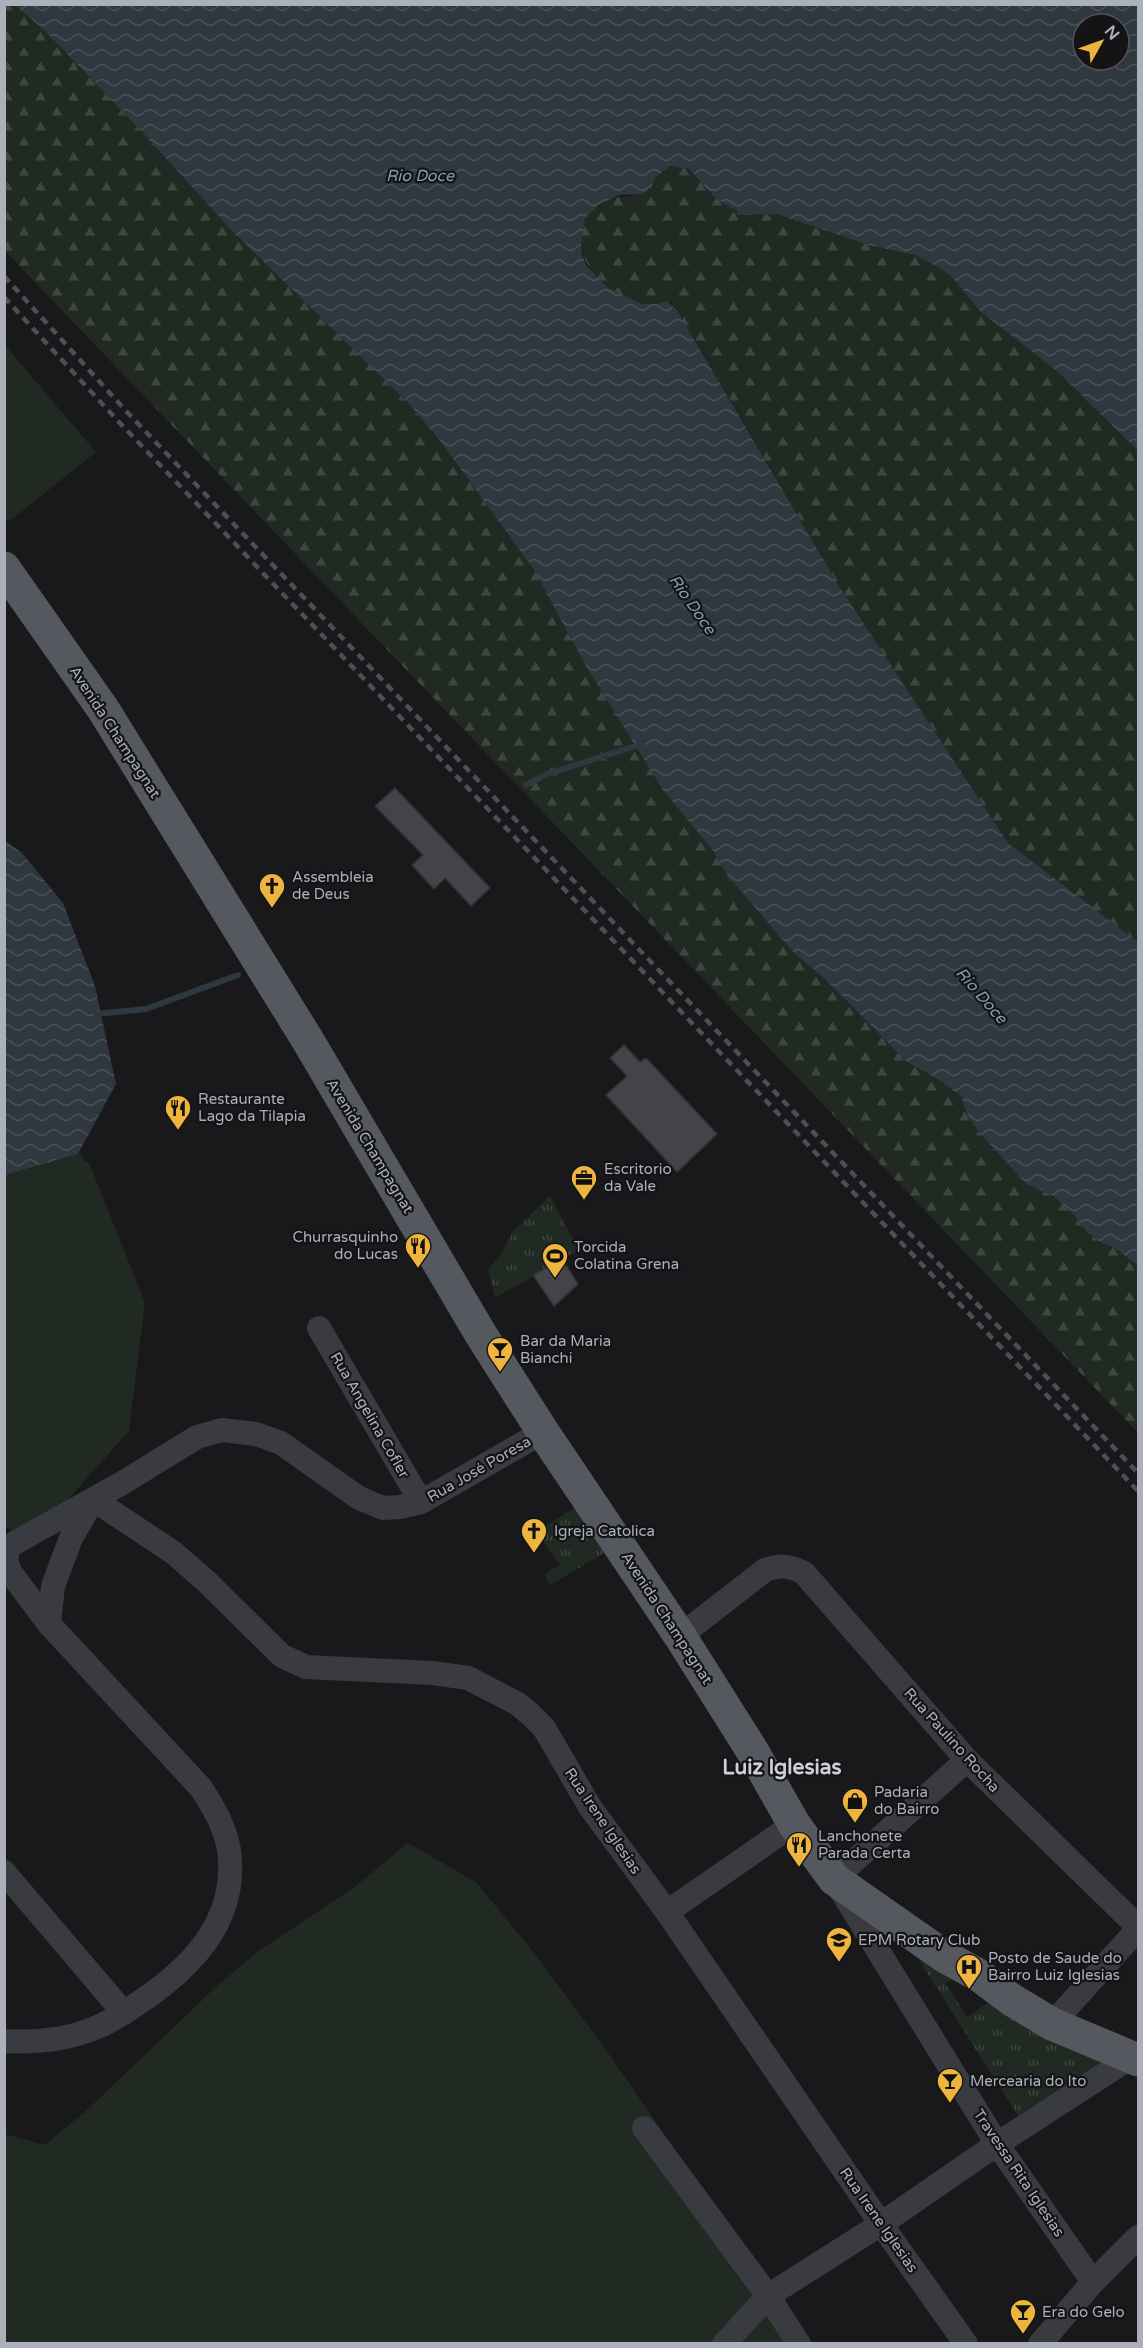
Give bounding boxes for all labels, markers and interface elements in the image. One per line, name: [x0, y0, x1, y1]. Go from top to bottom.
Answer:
north arrow: [1071, 12, 1131, 72]
text: N: [1100, 22, 1124, 44]
water label: Rio Doce: [386, 166, 455, 186]
water label: Rio Doce: [664, 571, 720, 639]
street label: Avenida Champagnat: [66, 663, 165, 802]
place label: Assembleia de Deus: [292, 868, 374, 903]
church icon: Assembleia de Deus: [257, 871, 287, 909]
water label: Rio Doce: [951, 963, 1012, 1029]
street label: Avenida Champagnat: [323, 1075, 417, 1217]
place label: Restaurante Lago da Tilapia: [198, 1090, 306, 1125]
restaurant icon: Restaurante Lago da Tilapia: [163, 1093, 193, 1131]
place label: Escritorio da Vale: [604, 1160, 672, 1195]
office icon: Escritorio da Vale: [569, 1163, 599, 1201]
place label: Churrasquinho do Lucas: [293, 1228, 398, 1263]
restaurant icon: Churrasquinho do Lucas: [403, 1231, 433, 1269]
place label: Torcida Colatina Grena: [574, 1238, 679, 1273]
sports icon: Torcida Colatina Grena: [540, 1241, 570, 1279]
place label: Bar da Maria Bianchi: [520, 1332, 611, 1367]
bar icon: Bar da Maria Bianchi: [485, 1335, 515, 1373]
street label: Rua Angelina Cofler: [327, 1349, 413, 1481]
street label: Rua José Poresa: [424, 1432, 534, 1506]
church icon: Igreja Catolica: [519, 1516, 549, 1554]
place label: Igreja Catolica: [554, 1522, 655, 1540]
street label: Avenida Champagnat: [618, 1549, 717, 1688]
street label: Rua Paulino Rocha: [900, 1684, 1004, 1796]
district label: Luiz Iglesias: [722, 1755, 842, 1780]
street label: Rua Irene Iglesias: [561, 1765, 645, 1877]
place label: Padaria do Bairro: [874, 1783, 939, 1818]
shop icon: Padaria do Bairro: [840, 1786, 870, 1824]
place label: Lanchonete Parada Certa: [818, 1827, 911, 1862]
restaurant icon: Lanchonete Parada Certa: [784, 1830, 814, 1868]
school or university icon: EPM Rotary Club: [824, 1925, 854, 1963]
place label: EPM Rotary Club: [858, 1931, 980, 1949]
place label: Posto de Saude do Bairro Luiz Iglesias: [988, 1949, 1122, 1984]
hospital icon: Posto de Saude do Bairro Luiz Iglesias: [954, 1952, 984, 1990]
bar icon: Mercearia do Ito: [935, 2066, 965, 2104]
place label: Mercearia do Ito: [970, 2072, 1086, 2090]
street label: Travessa Rita Iglesias: [970, 2106, 1068, 2240]
street label: Rua Irene Iglesias: [836, 2164, 922, 2276]
bar icon: Era do Gelo: [1008, 2297, 1038, 2335]
place label: Era do Gelo: [1042, 2303, 1125, 2321]

